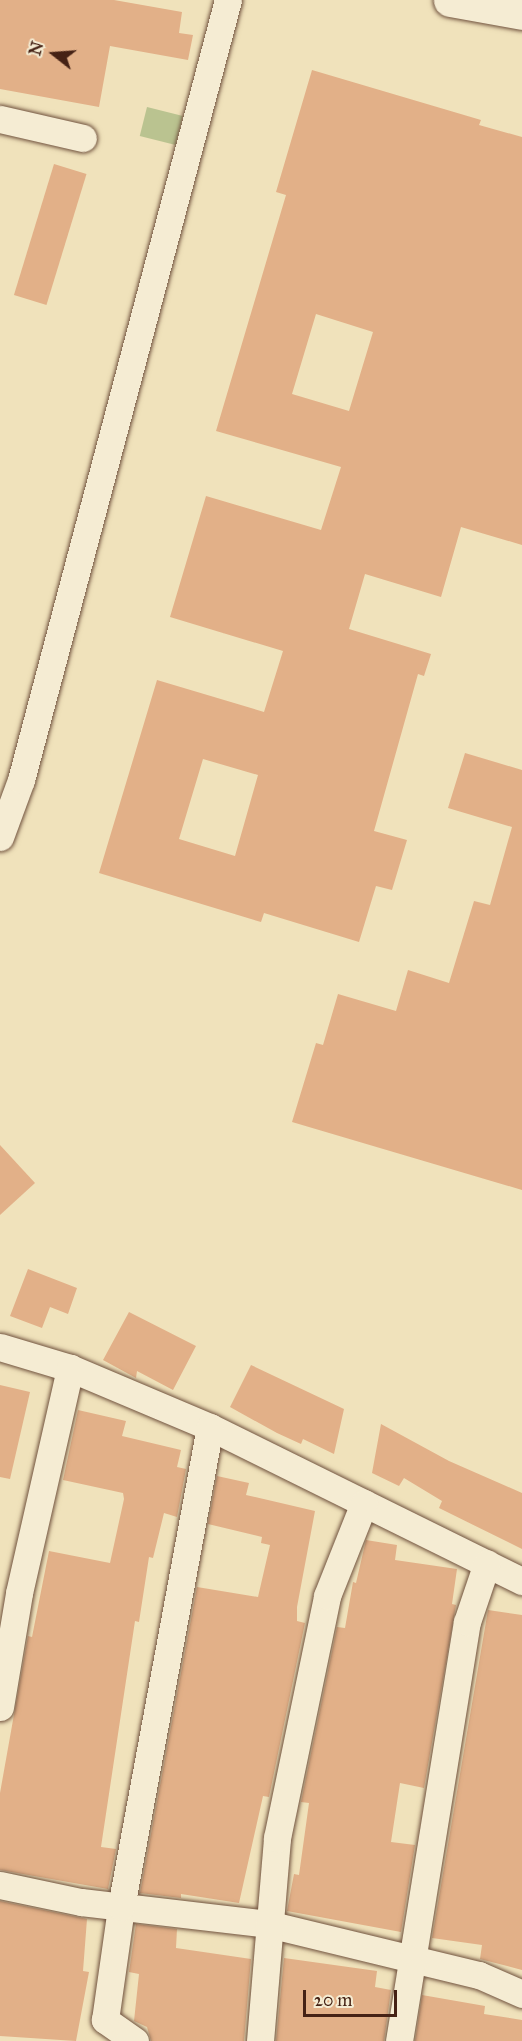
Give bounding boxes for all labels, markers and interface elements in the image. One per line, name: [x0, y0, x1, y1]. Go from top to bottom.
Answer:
north arrow: [24, 24, 84, 84]
text: N: [25, 39, 47, 58]
scale bar: [306, 1978, 400, 2016]
text: 20 m: [314, 1989, 352, 2011]

